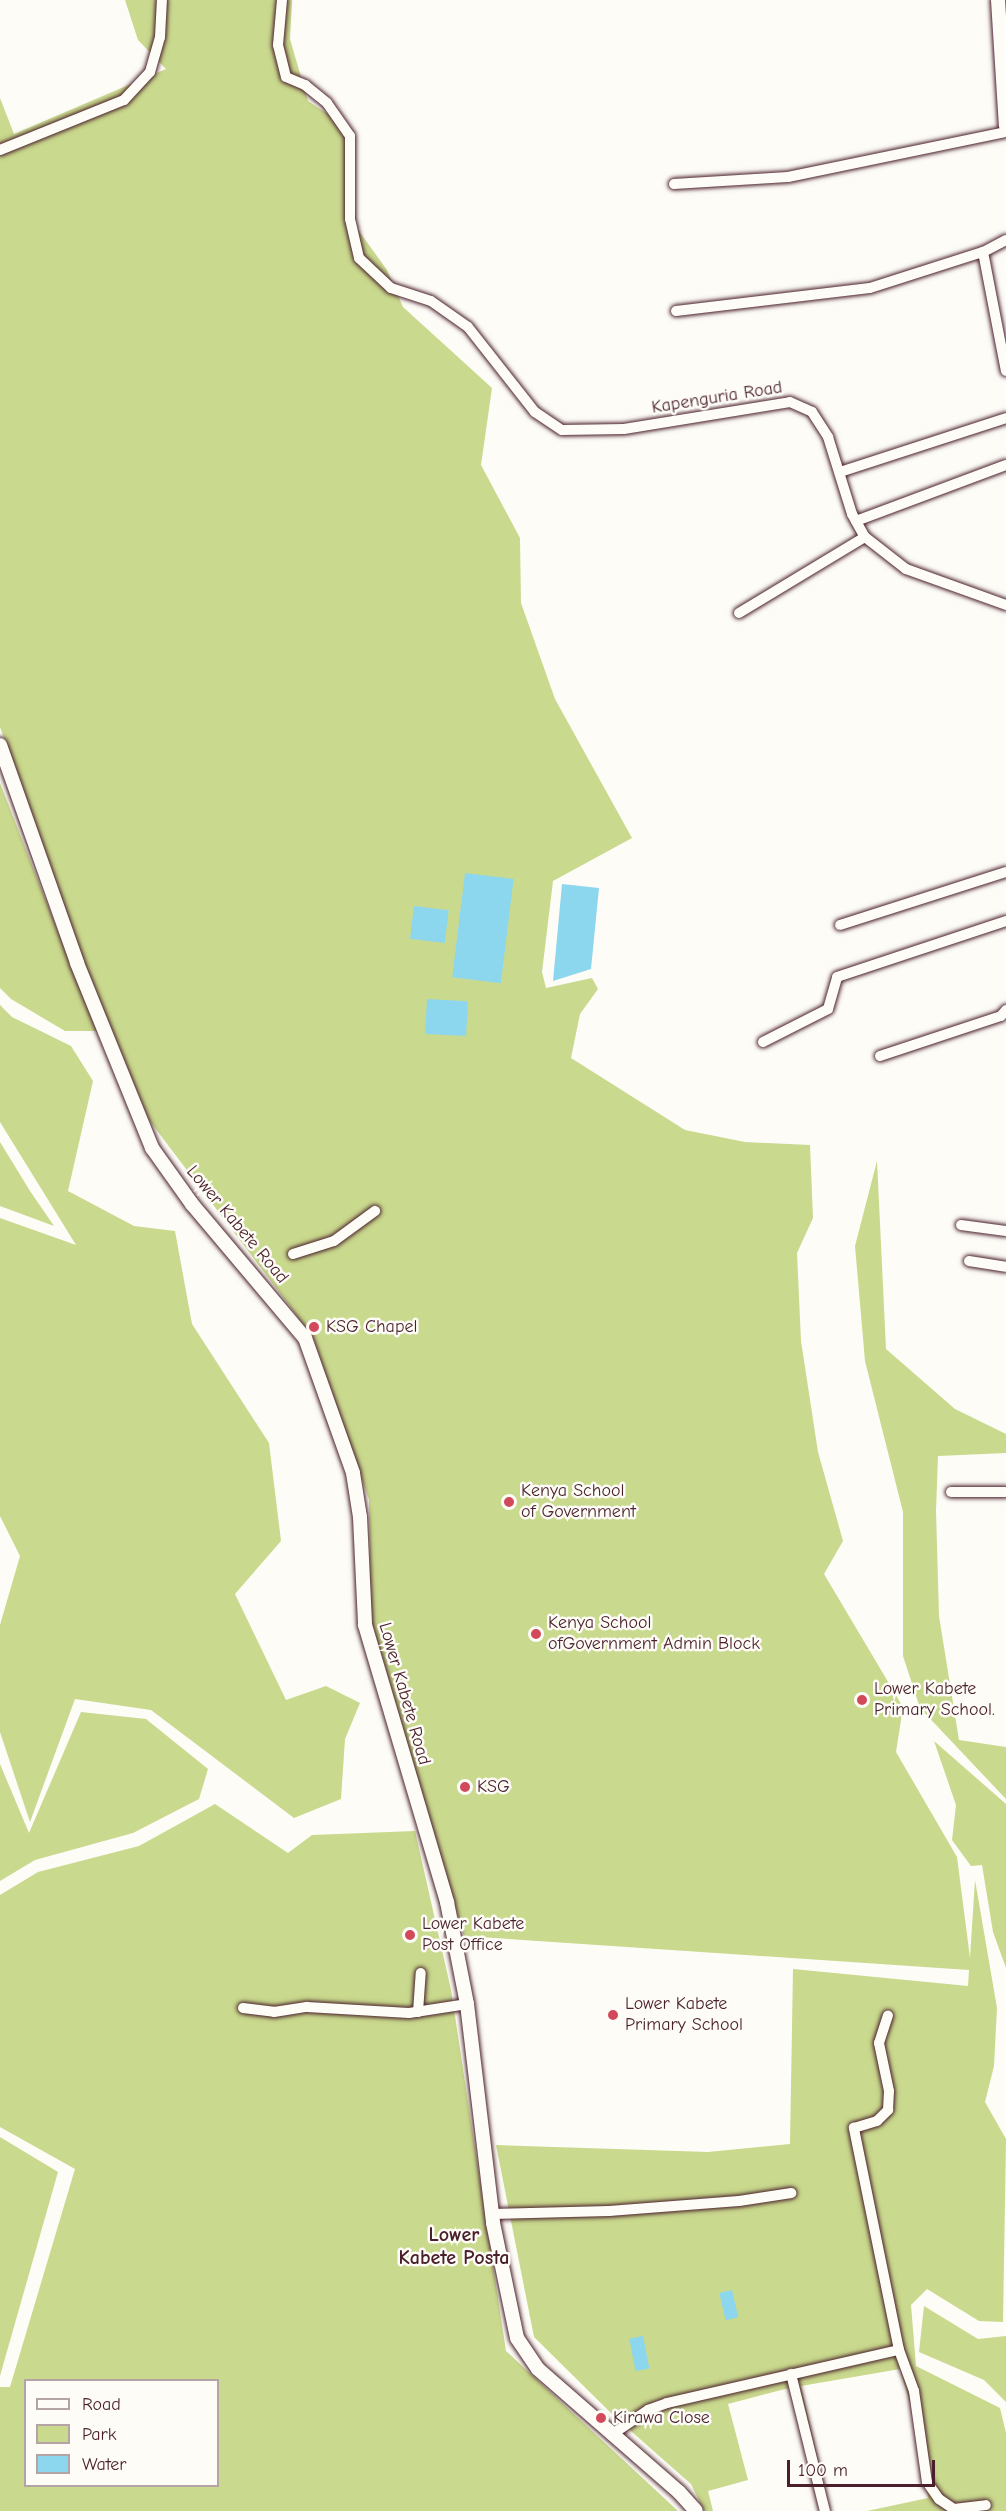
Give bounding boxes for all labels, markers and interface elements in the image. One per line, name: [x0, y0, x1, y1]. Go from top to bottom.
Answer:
street label: Kapenguria Road: [650, 377, 784, 419]
street label: Lower Kabete Road: [181, 1162, 293, 1288]
place label: KSG Chapel: [326, 1316, 417, 1338]
marker: KSG Chapel: [307, 1320, 321, 1334]
place label: Kenya School of Government: [521, 1481, 636, 1524]
marker: Kenya School of Government: [502, 1495, 516, 1509]
place label: Kenya School ofGovernment Admin Block: [548, 1613, 760, 1656]
street label: Lower Kabete Road: [373, 1620, 435, 1768]
marker: Kenya School ofGovernment Admin Block: [529, 1627, 543, 1641]
place label: Lower Kabete Primary School.: [874, 1679, 995, 1722]
marker: Lower Kabete Primary School.: [855, 1693, 869, 1707]
place label: KSG: [477, 1776, 510, 1798]
marker: KSG: [458, 1780, 472, 1794]
place label: Lower Kabete Post Office: [422, 1914, 524, 1956]
marker: Lower Kabete Post Office: [403, 1928, 417, 1942]
place label: Lower Kabete Primary School: [625, 1994, 743, 2036]
marker: Lower Kabete Primary School: [606, 2008, 620, 2022]
district label: Lower Kabete Posta: [399, 2223, 509, 2270]
legend: [24, 2379, 219, 2487]
text: Road: [82, 2394, 121, 2415]
place label: Kirawa Close: [613, 2407, 710, 2429]
marker: Kirawa Close: [594, 2411, 608, 2425]
text: Park: [82, 2424, 116, 2445]
scale bar: [790, 2448, 938, 2486]
text: Water: [82, 2454, 126, 2475]
text: 100 m: [798, 2460, 848, 2481]

